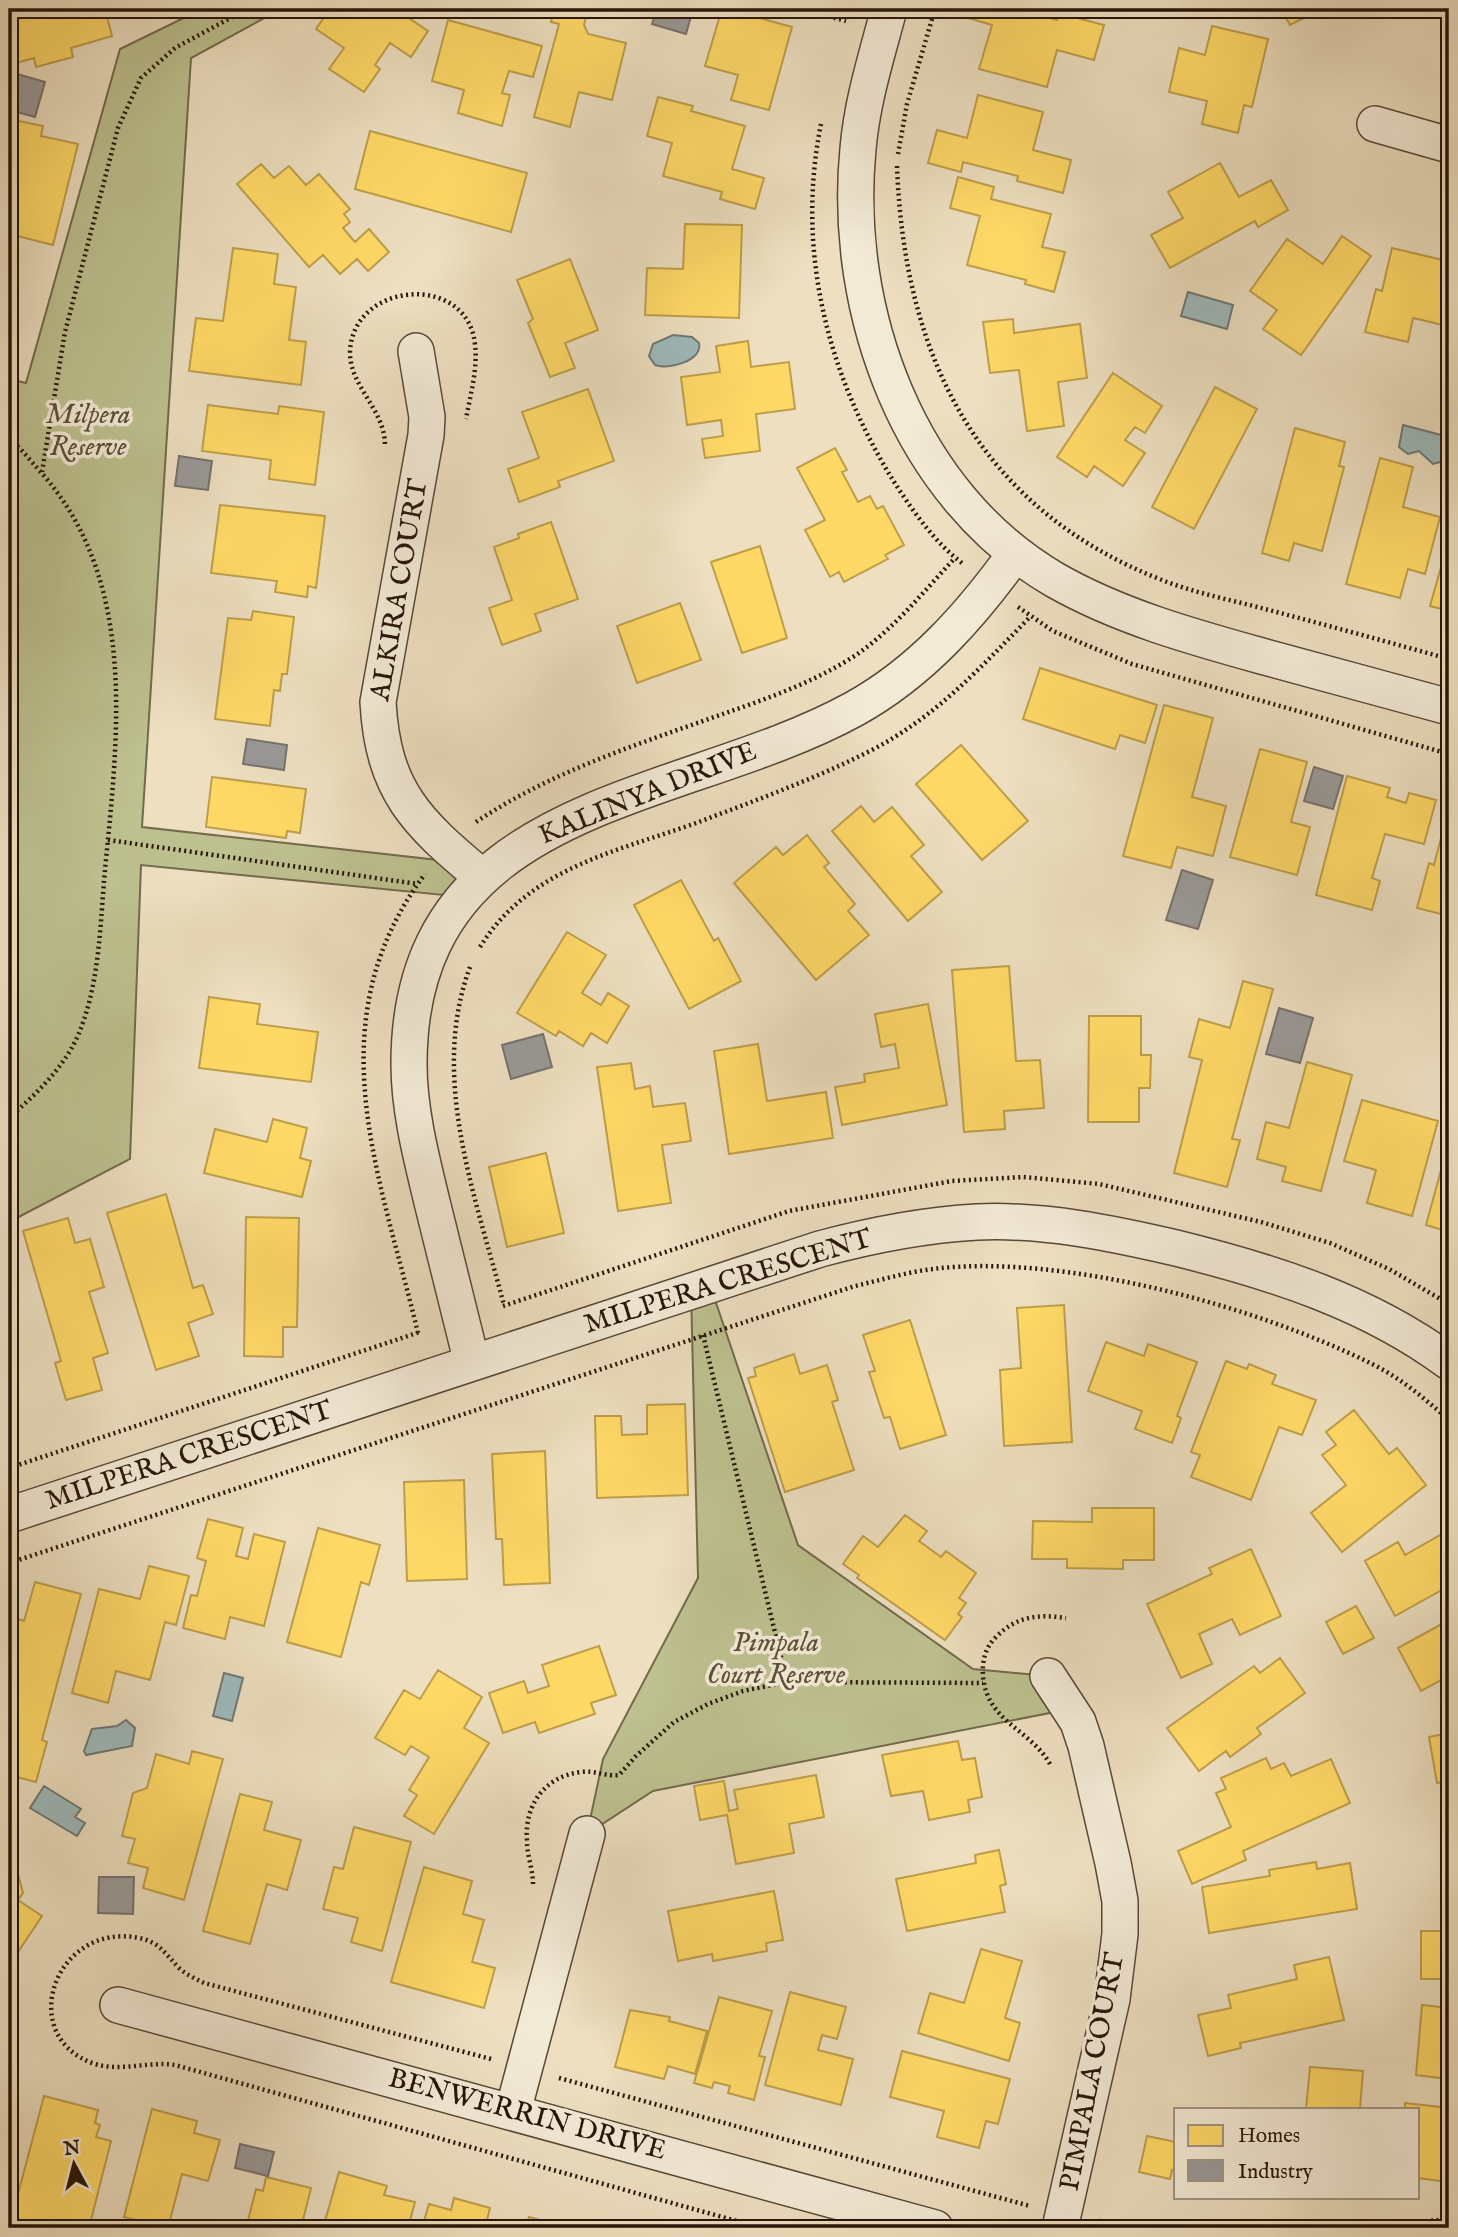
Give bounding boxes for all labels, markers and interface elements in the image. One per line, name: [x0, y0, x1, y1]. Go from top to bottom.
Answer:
park label: Milpera Reserve: [46, 398, 130, 465]
street label: ALKIRA COURT: [363, 476, 437, 705]
street label: KALINYA DRIVE: [534, 734, 762, 854]
street label: MILPERA CRESCENT: [580, 1221, 877, 1342]
street label: MILPERA CRESCENT: [41, 1393, 337, 1519]
park label: Pimpala Court Reserve: [707, 1626, 846, 1693]
street label: PIMPALA COURT: [1053, 1949, 1133, 2194]
street label: BENWERRIN DRIVE: [384, 2061, 670, 2169]
legend: [1174, 2108, 1420, 2198]
text: Homes: [1238, 2123, 1300, 2150]
north arrow: [38, 2128, 108, 2198]
text: N: [62, 2136, 82, 2162]
text: Industry: [1238, 2159, 1314, 2186]

